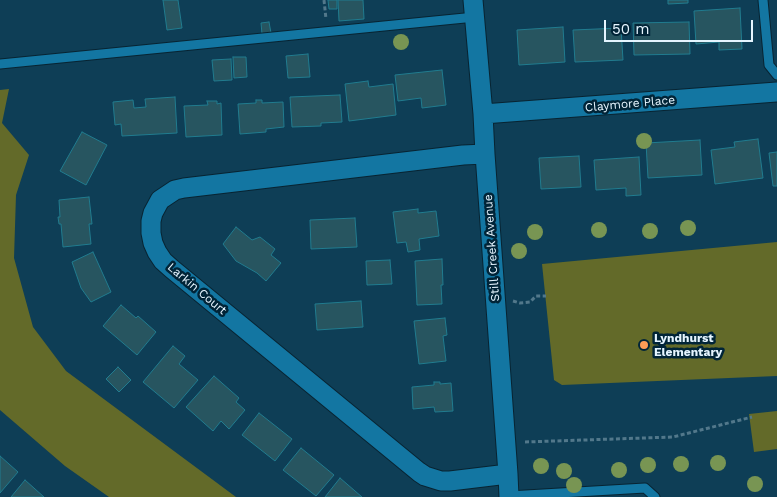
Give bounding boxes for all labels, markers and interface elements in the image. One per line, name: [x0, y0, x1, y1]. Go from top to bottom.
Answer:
scale bar: [607, 10, 756, 42]
text: 50 m: [612, 20, 649, 38]
street label: Claymore Place: [584, 93, 676, 115]
street label: Still Creek Avenue: [481, 194, 503, 302]
street label: Larkin Court: [164, 260, 230, 318]
place label: Lyndhurst Elementary: [654, 331, 722, 359]
marker: Lyndhurst Elementary: [638, 339, 650, 351]

